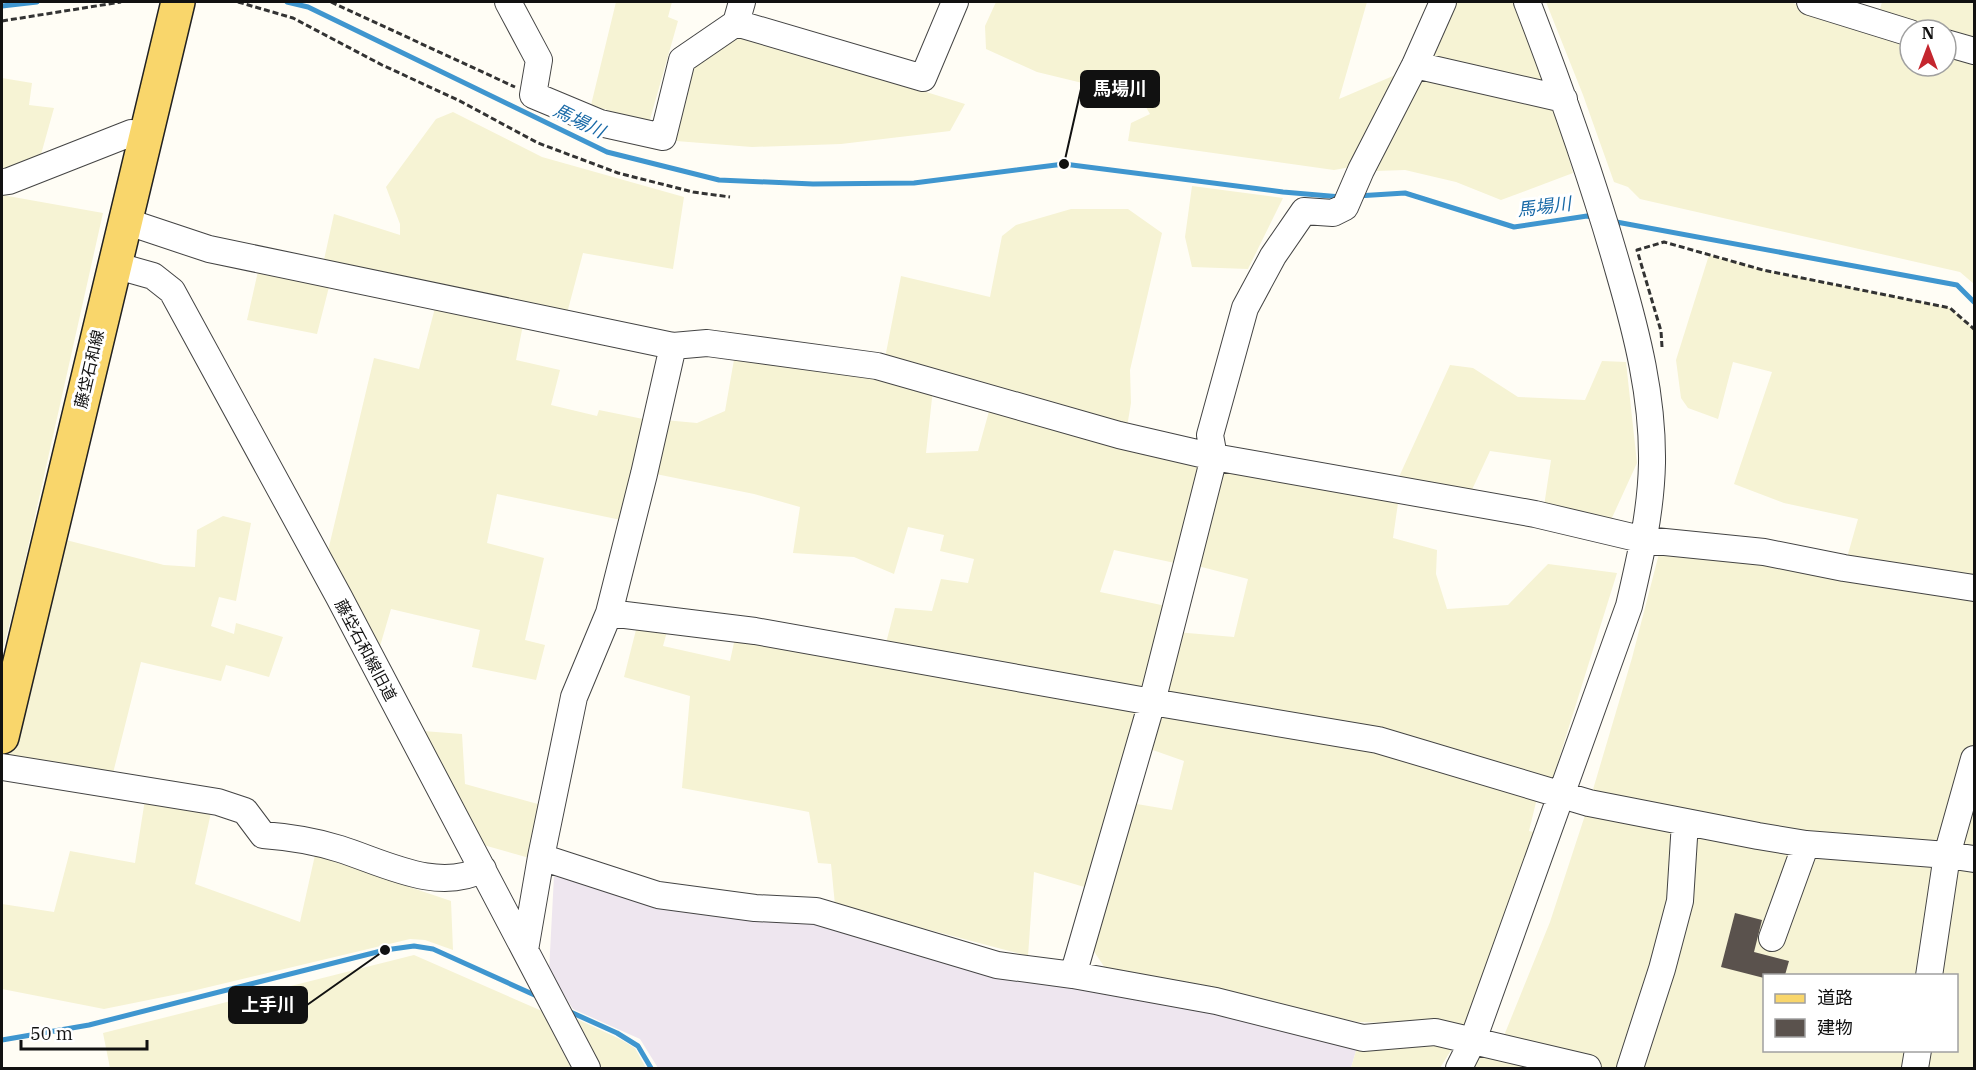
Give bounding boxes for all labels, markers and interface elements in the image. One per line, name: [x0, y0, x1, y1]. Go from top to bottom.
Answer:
north arrow: [1898, 18, 1958, 78]
text: N: [1922, 23, 1934, 43]
callout: 馬場川: [1081, 71, 1159, 107]
text: 馬場川: [1093, 77, 1147, 100]
water label: 馬場川: [550, 98, 610, 144]
water label: 馬場川: [1516, 192, 1574, 221]
street label: 藤垈石和線: [70, 328, 108, 410]
street label: 藤垈石和線旧道: [331, 596, 401, 704]
legend: [1763, 974, 1958, 1052]
text: 道路: [1817, 986, 1853, 1009]
callout: 上手川: [229, 987, 307, 1023]
text: 上手川: [241, 993, 295, 1016]
scale bar: [21, 1013, 147, 1051]
text: 建物: [1817, 1016, 1853, 1039]
text: 50 m: [30, 1022, 73, 1045]

